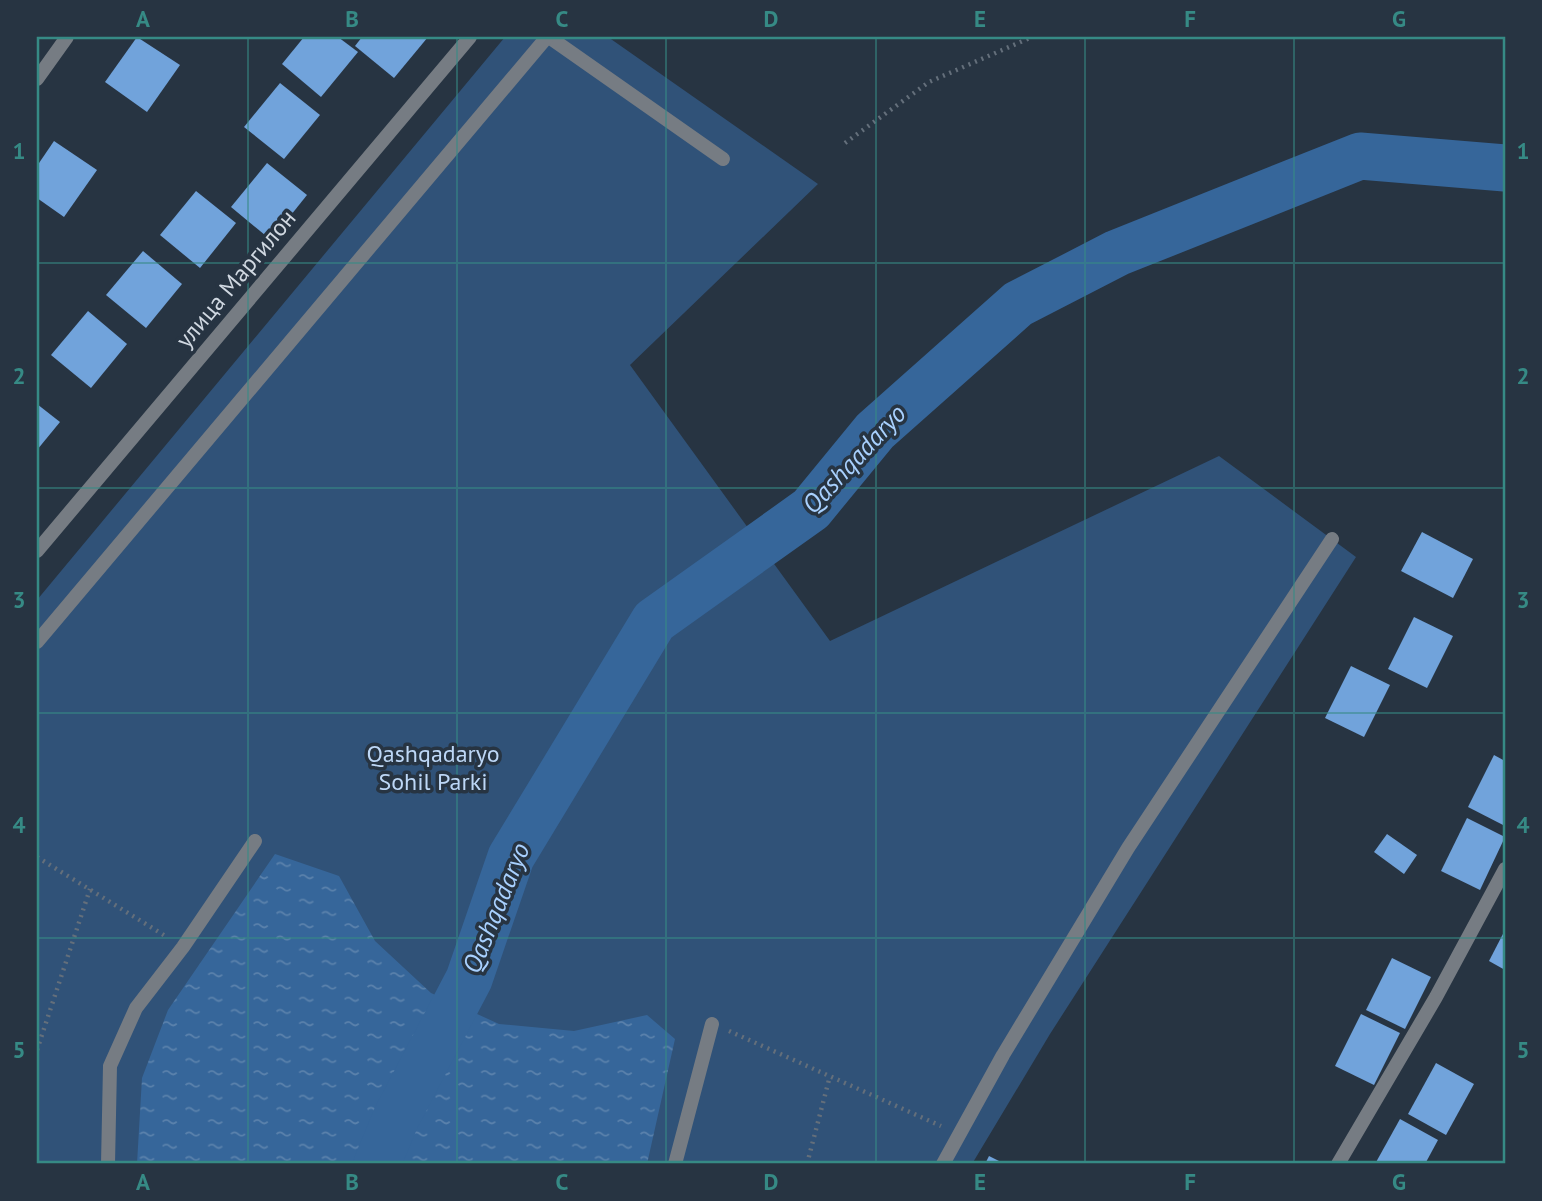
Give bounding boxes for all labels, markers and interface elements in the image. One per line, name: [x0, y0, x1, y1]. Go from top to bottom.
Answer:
text: A: [136, 4, 150, 33]
text: B: [345, 4, 359, 33]
text: C: [556, 4, 569, 33]
text: D: [764, 4, 778, 33]
text: E: [974, 4, 986, 33]
text: F: [1184, 4, 1196, 33]
text: G: [1392, 4, 1406, 33]
text: 1: [12, 136, 26, 165]
text: 1: [1516, 136, 1530, 165]
street label: улица Маргилон: [169, 203, 303, 354]
text: 2: [12, 361, 26, 390]
text: 2: [1516, 361, 1530, 390]
water label: Qashqadaryo: [795, 397, 913, 520]
text: 3: [12, 585, 26, 614]
text: 3: [1516, 585, 1530, 614]
park label: Qashqadaryo Sohil Parki: [366, 738, 500, 797]
text: 4: [12, 810, 26, 839]
text: 4: [1516, 810, 1530, 839]
water label: Qashqadaryo: [454, 838, 537, 978]
text: 5: [12, 1035, 26, 1064]
text: 5: [1516, 1035, 1530, 1064]
text: A: [136, 1167, 150, 1196]
text: B: [345, 1167, 359, 1196]
text: C: [556, 1167, 569, 1196]
text: D: [764, 1167, 778, 1196]
text: E: [974, 1167, 986, 1196]
text: F: [1184, 1167, 1196, 1196]
text: G: [1392, 1167, 1406, 1196]

